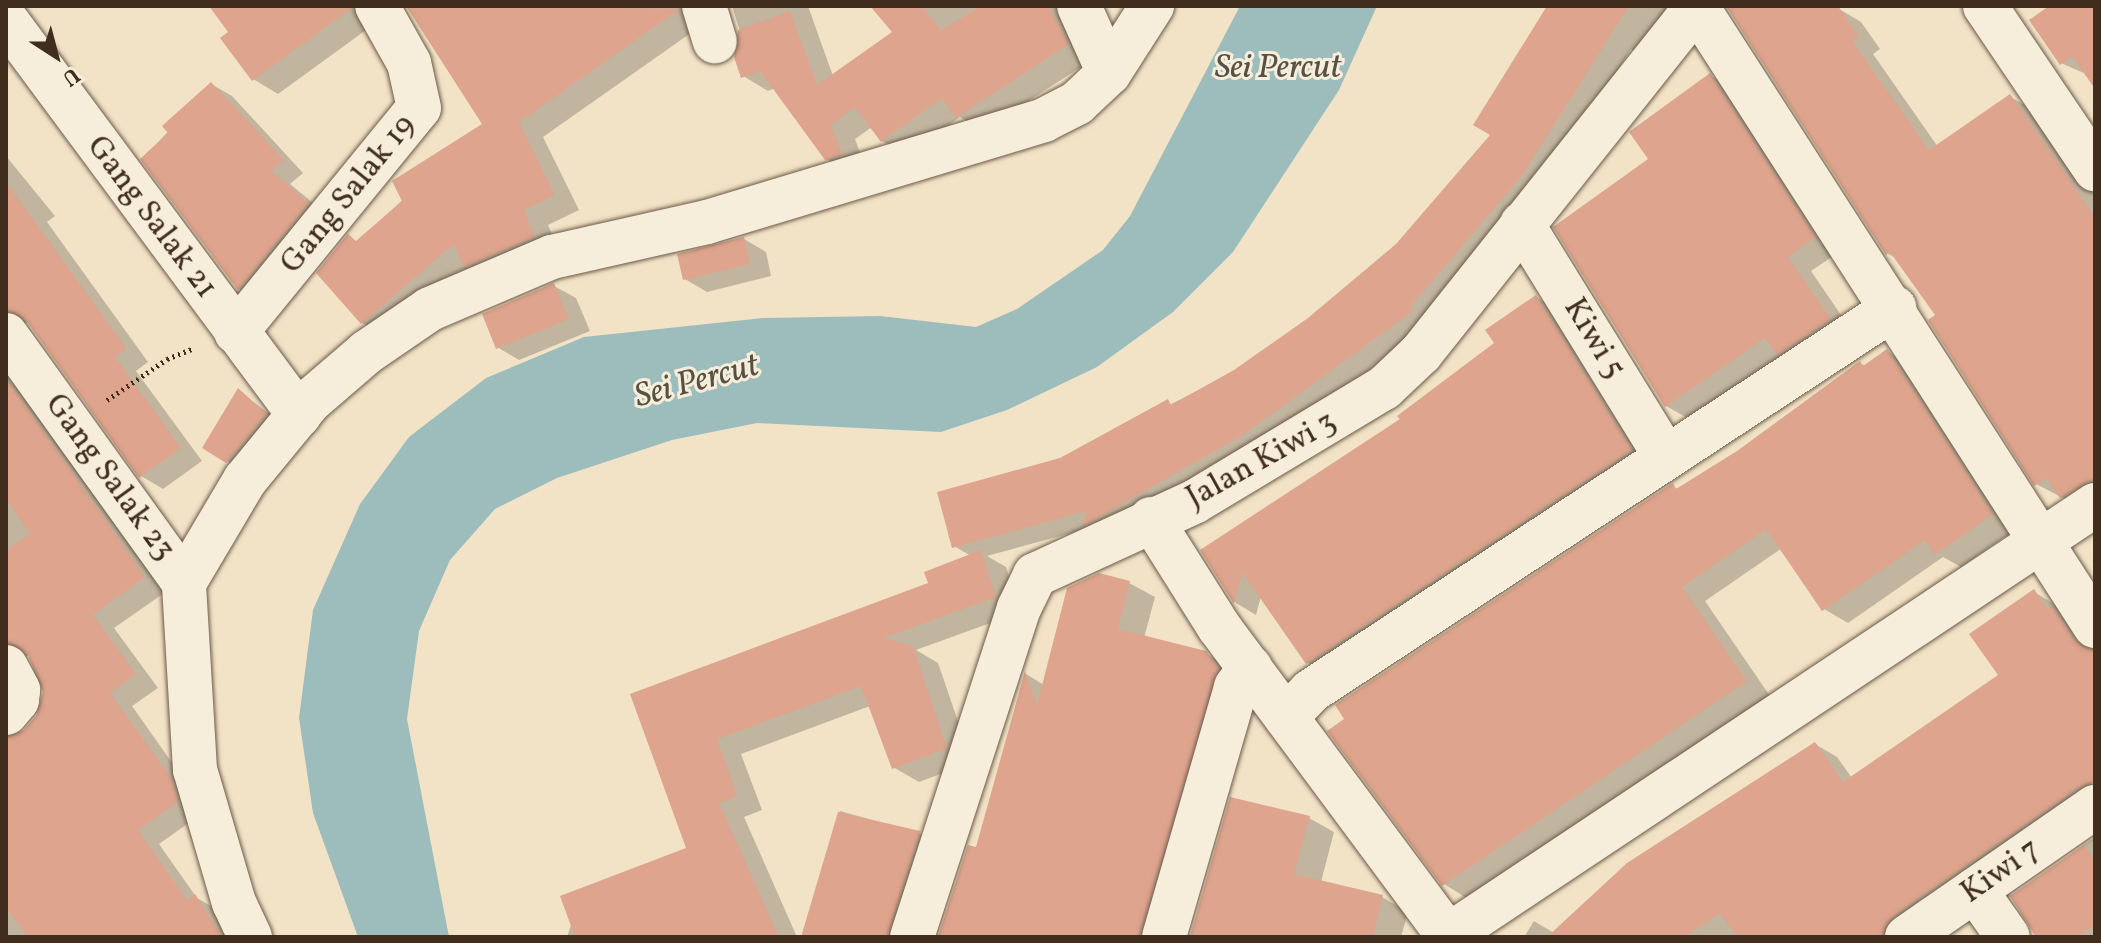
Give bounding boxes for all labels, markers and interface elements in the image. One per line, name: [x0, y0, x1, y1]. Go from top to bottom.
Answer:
north arrow: [16, 16, 96, 96]
water label: Sei Percut: [1215, 49, 1341, 89]
text: U: [55, 59, 86, 93]
street label: Gang Salak 19: [273, 108, 425, 282]
street label: Gang Salak 21: [77, 129, 225, 307]
street label: Kiwi 5: [1554, 292, 1632, 386]
water label: Sei Percut: [631, 346, 763, 418]
street label: Gang Salak 23: [36, 387, 182, 569]
street label: Jalan Kiwi 3: [1180, 404, 1344, 518]
street label: Kiwi 7: [1954, 831, 2048, 913]

